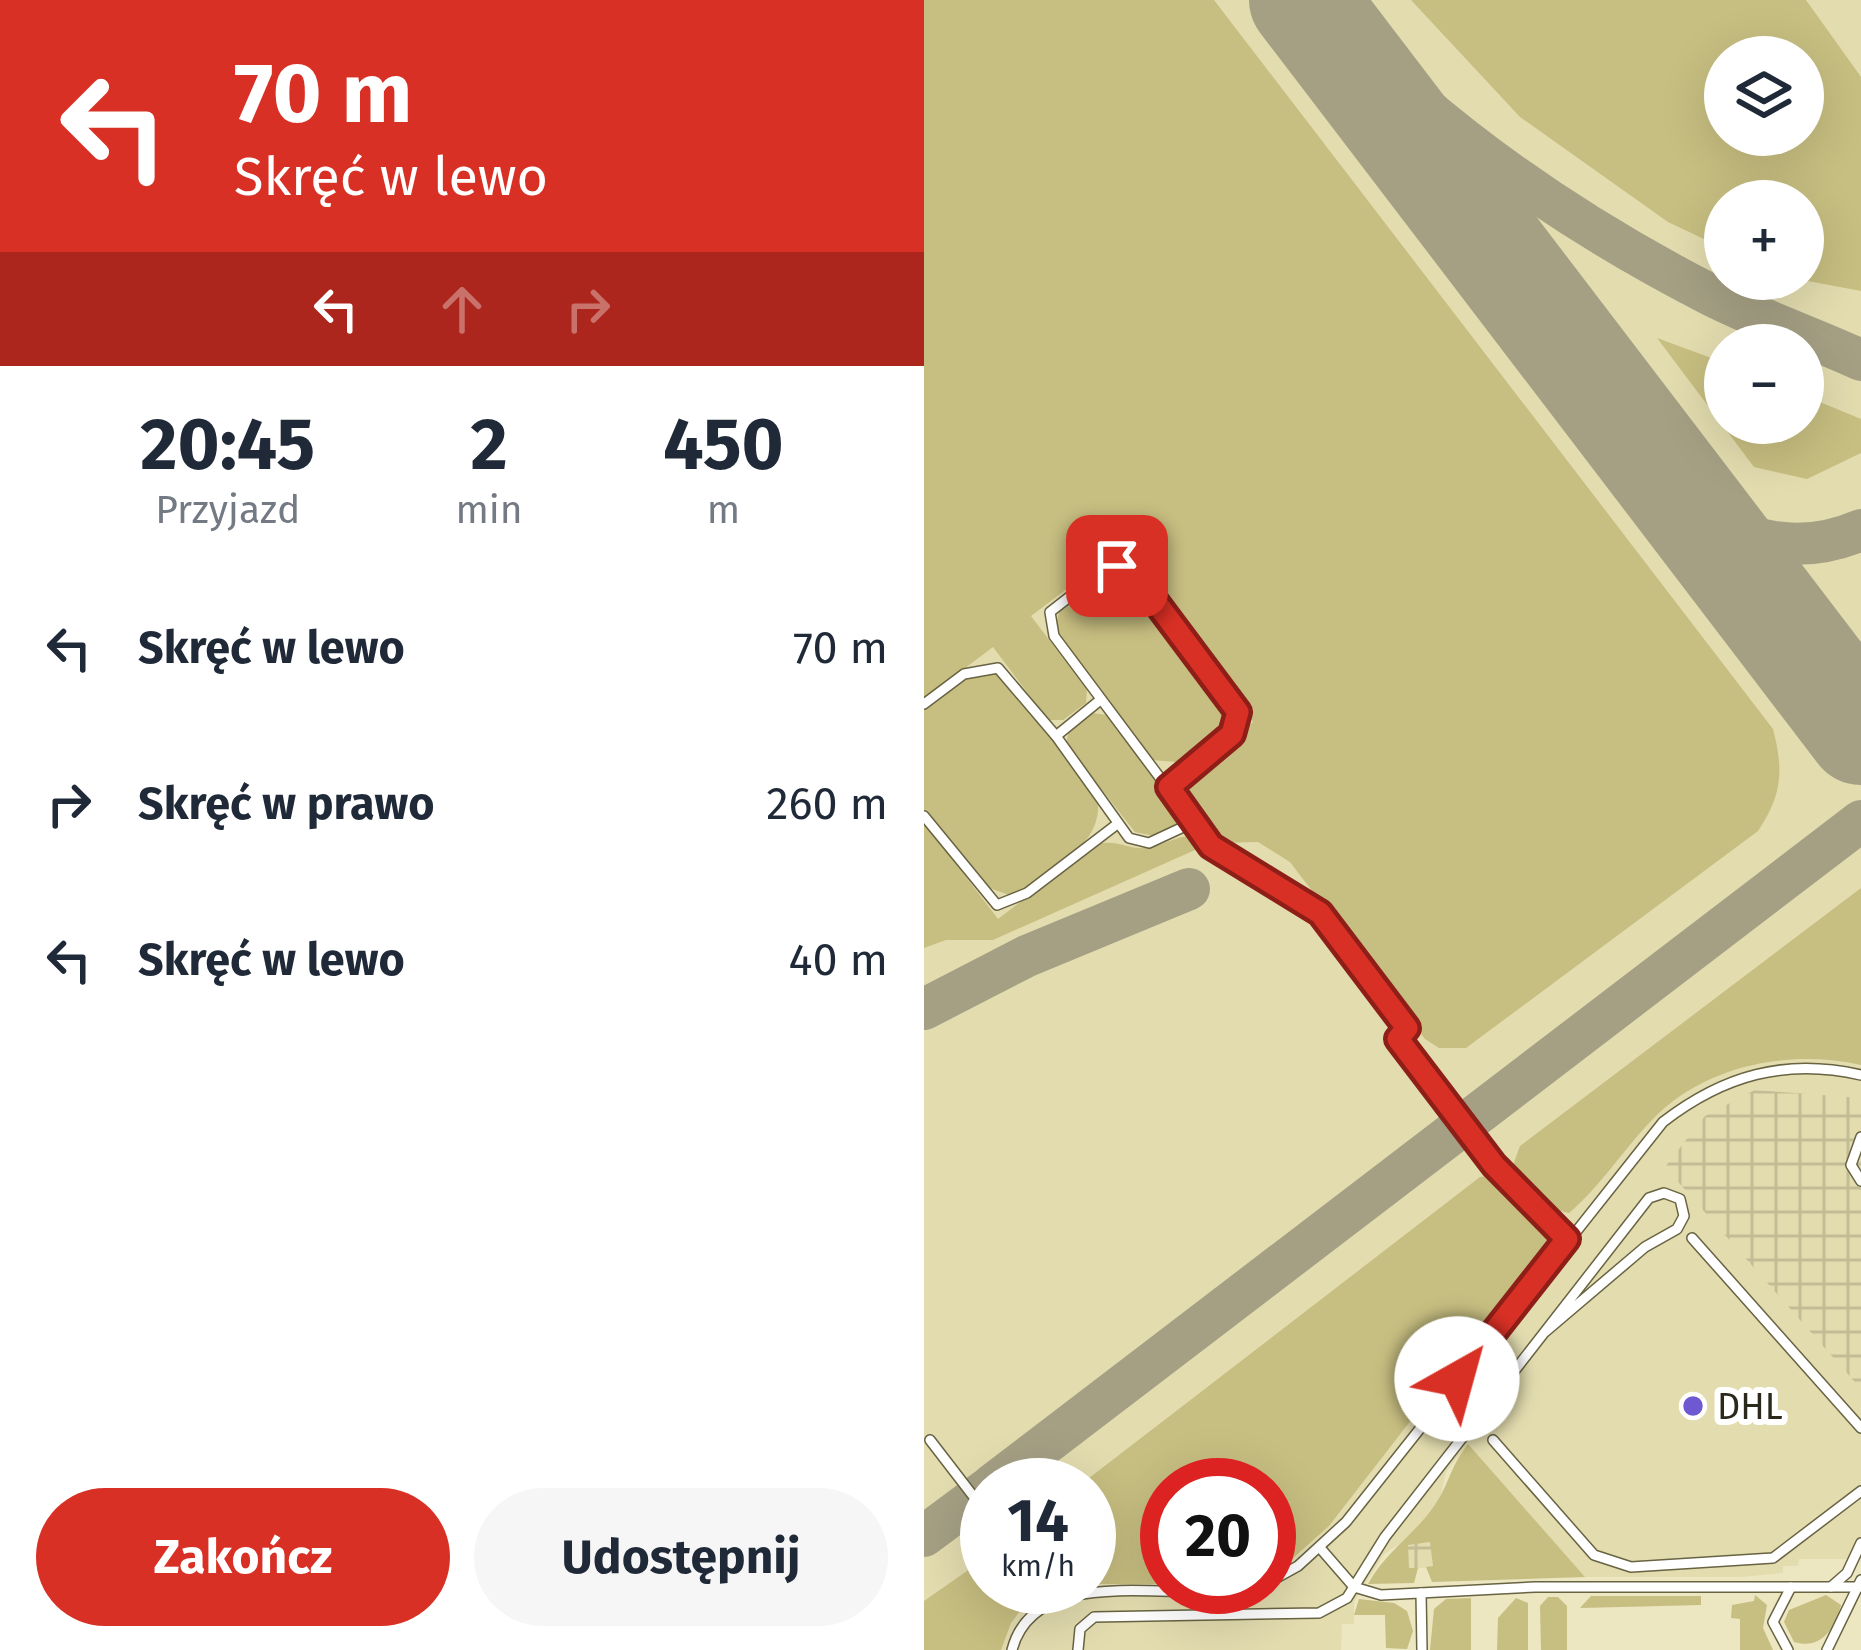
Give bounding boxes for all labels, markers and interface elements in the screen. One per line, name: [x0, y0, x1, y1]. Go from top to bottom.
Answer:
map controls: [1704, 36, 1824, 444]
button: layers: [1704, 36, 1824, 156]
text: 70 m: [234, 43, 412, 144]
icon: left: [36, 48, 192, 204]
text: Skręć w lewo: [234, 145, 548, 209]
button: +: [1704, 180, 1824, 300]
icon: left: [303, 276, 369, 342]
icon: ahead: [429, 276, 495, 342]
icon: right: [555, 276, 621, 342]
button: −: [1704, 324, 1824, 444]
text: 20:45: [140, 402, 315, 488]
text: 2: [470, 402, 508, 488]
text: 450: [663, 402, 784, 488]
text: Przyjazd: [155, 487, 300, 533]
text: min: [455, 487, 523, 533]
text: m: [707, 487, 740, 533]
pin: [1066, 515, 1168, 617]
icon: arrive: [1084, 533, 1150, 599]
icon: left: [36, 615, 102, 681]
text: Skręć w lewo: [138, 621, 405, 675]
text: 70 m: [793, 621, 888, 675]
icon: right: [36, 771, 102, 837]
text: Skręć w prawo: [138, 777, 434, 831]
text: 260 m: [766, 777, 888, 831]
icon: left: [36, 927, 102, 993]
text: Skręć w lewo: [138, 933, 405, 987]
text: 40 m: [788, 933, 888, 987]
position arrow: [1394, 1316, 1520, 1442]
place label: DHL: [1717, 1385, 1783, 1429]
marker: DHL: [1680, 1393, 1706, 1419]
speed limit sign: 20: [1140, 1458, 1296, 1614]
text: 14: [1007, 1485, 1069, 1557]
button: Zakończ: [36, 1488, 450, 1626]
button: Udostępnij: [474, 1488, 888, 1626]
text: km/h: [1001, 1548, 1075, 1584]

